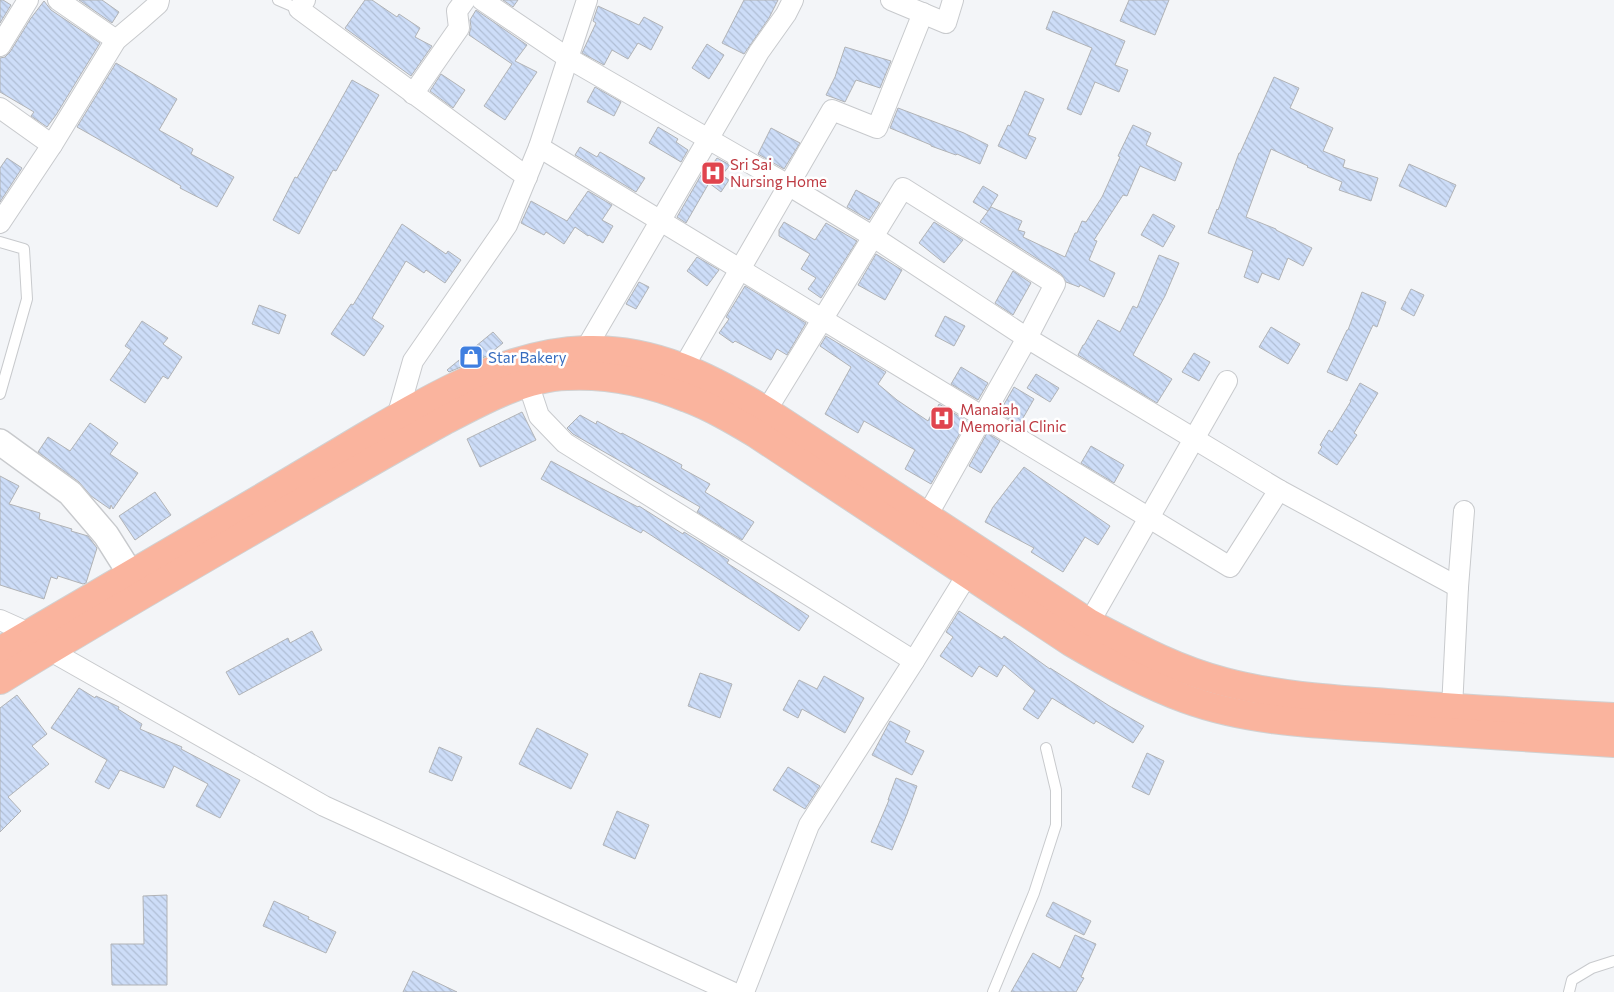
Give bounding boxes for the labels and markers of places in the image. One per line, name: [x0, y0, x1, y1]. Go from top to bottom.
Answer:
place label: Sri Sai Nursing Home: [730, 155, 827, 190]
hospital icon: Sri Sai Nursing Home: [700, 160, 726, 186]
shop icon: Star Bakery: [458, 344, 484, 370]
place label: Star Bakery: [488, 348, 567, 366]
place label: Manaiah Memorial Clinic: [960, 400, 1066, 435]
hospital icon: Manaiah Memorial Clinic: [929, 405, 955, 431]

